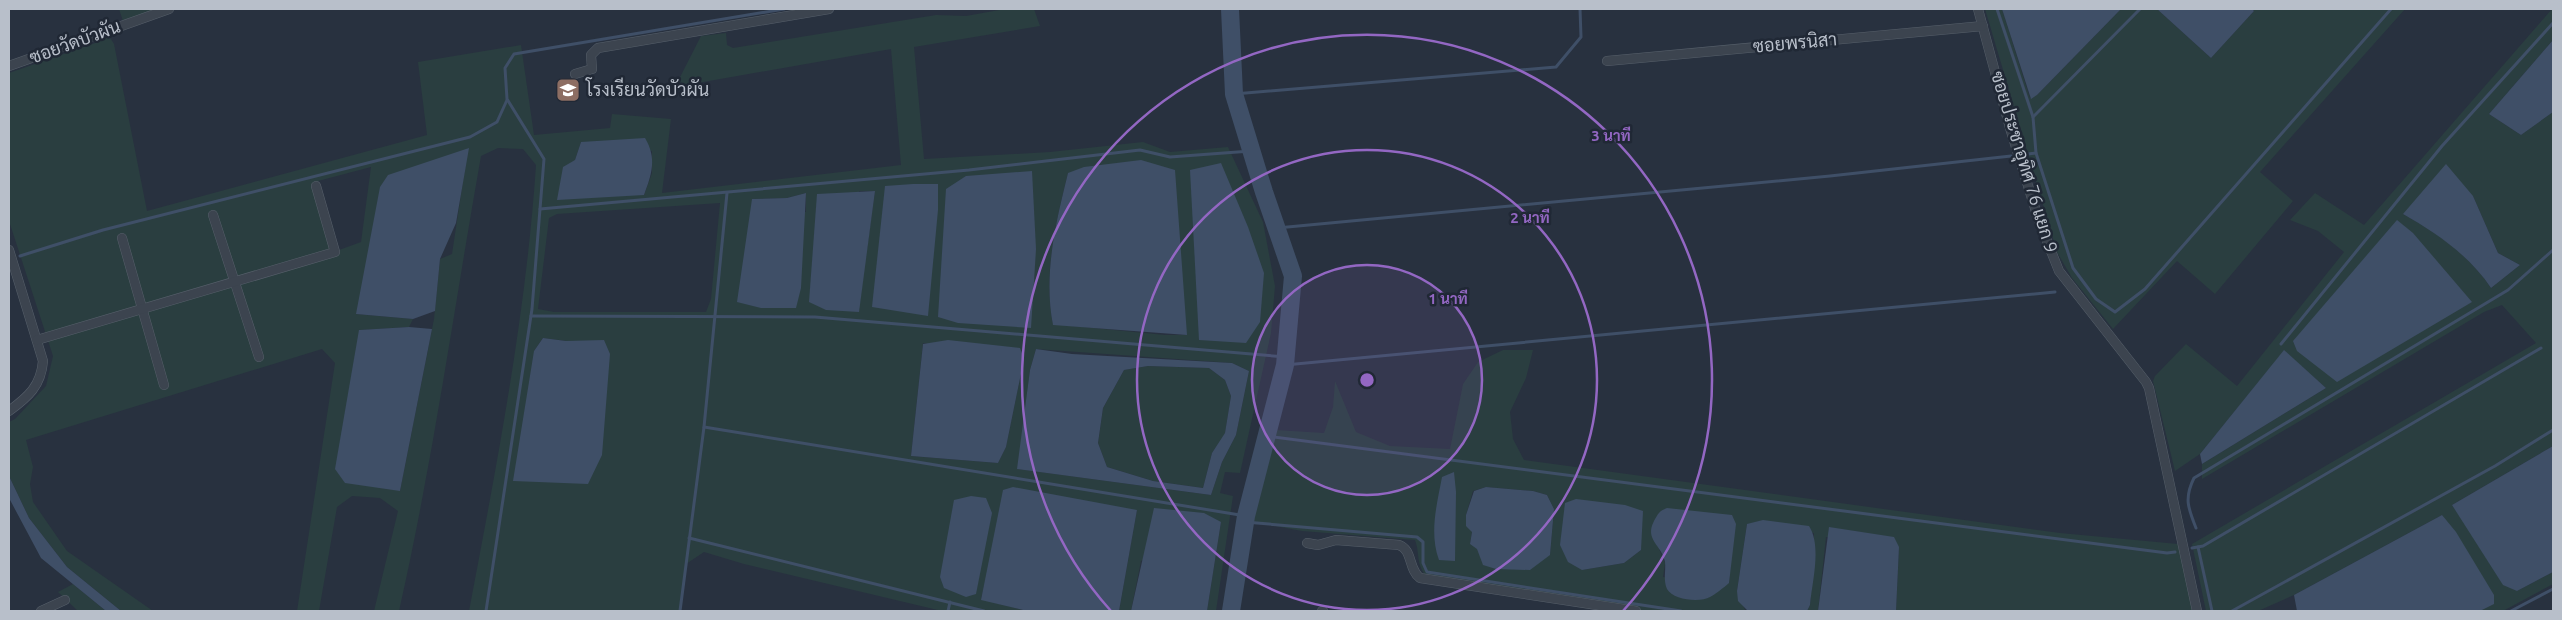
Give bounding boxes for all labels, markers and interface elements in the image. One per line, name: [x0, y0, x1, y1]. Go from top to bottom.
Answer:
street label: ซอยวัดบัวผัน: [26, 15, 123, 67]
street label: ซอยพรนิสา: [1752, 28, 1838, 56]
street label: ซอยประชาอุทิศ 76 แยก 9: [1985, 68, 2062, 256]
school or university icon: โรงเรียนวัดบัวผัน: [555, 77, 581, 103]
place label: โรงเรียนวัดบัวผัน: [585, 77, 709, 99]
text: 3 นาที: [1591, 126, 1631, 144]
text: 2 นาที: [1510, 208, 1550, 226]
text: 1 นาที: [1428, 289, 1468, 307]
centre of rings: [1358, 371, 1376, 389]

